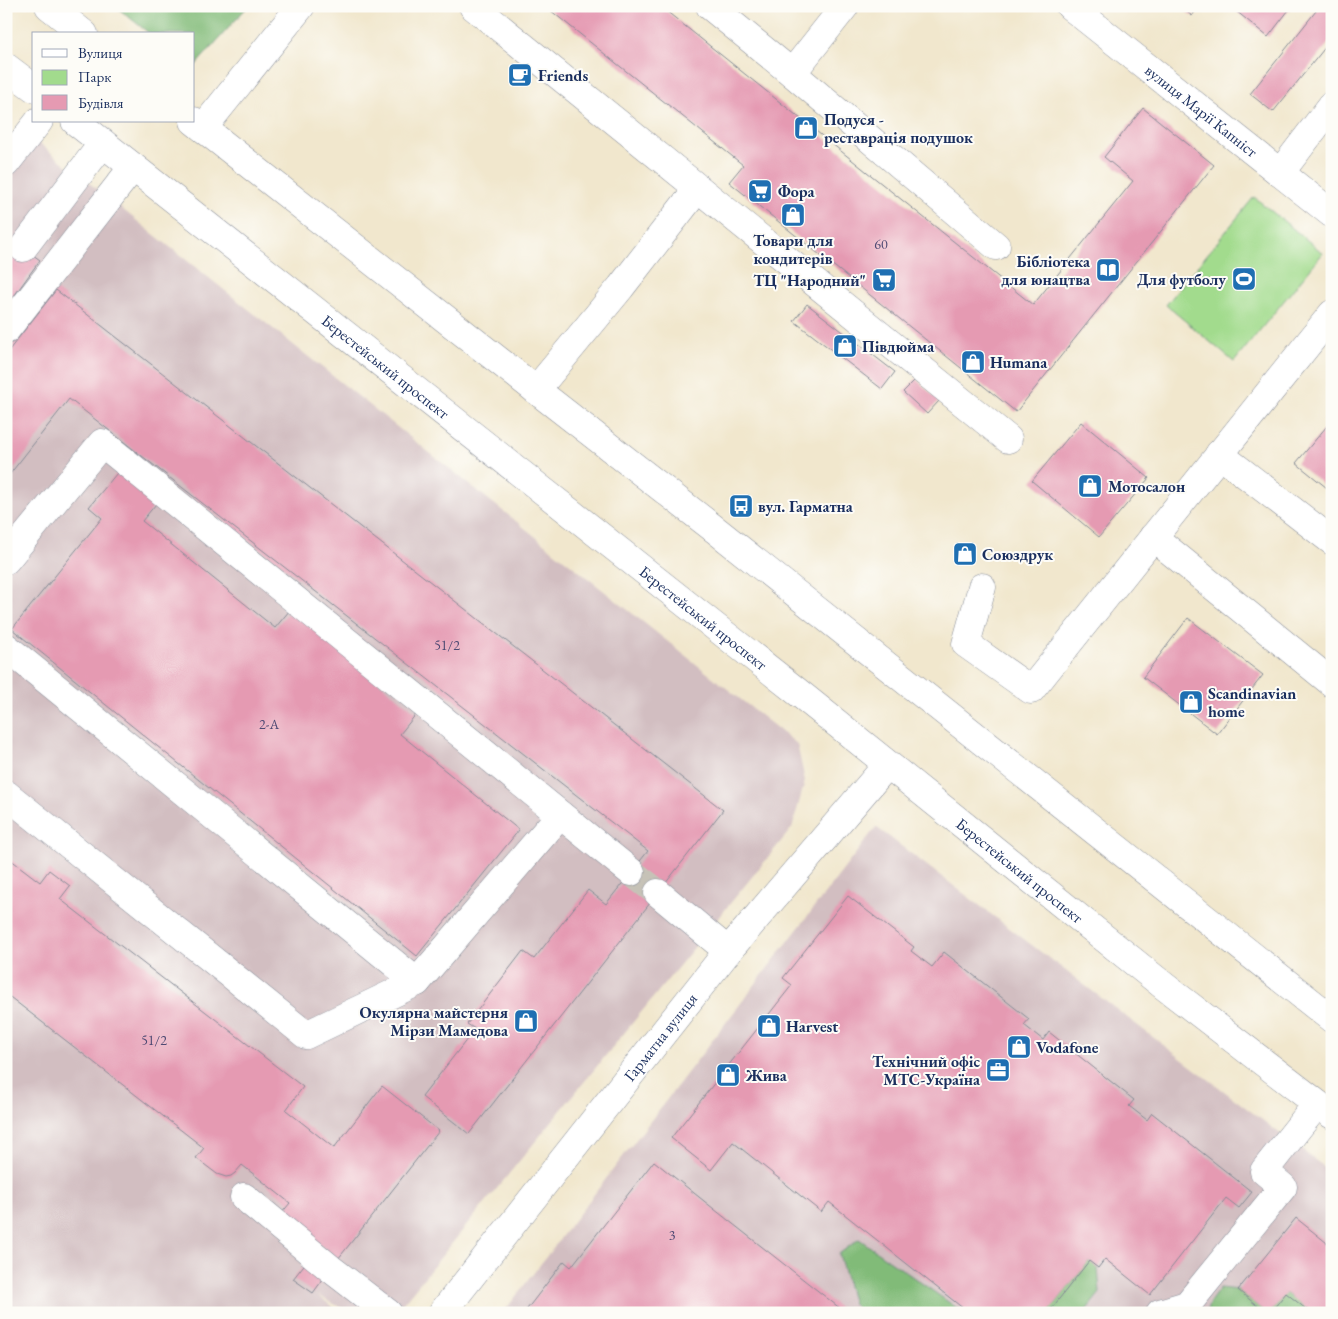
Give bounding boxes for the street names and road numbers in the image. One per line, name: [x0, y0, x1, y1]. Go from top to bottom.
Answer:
street label: вулиця Марії Капніст: [1141, 60, 1262, 162]
street label: Берестейський проспект: [317, 310, 454, 424]
street label: Берестейський проспект: [635, 561, 772, 675]
street label: Берестейський проспект: [952, 813, 1088, 928]
street label: Гарматна вулиця: [619, 989, 702, 1085]

